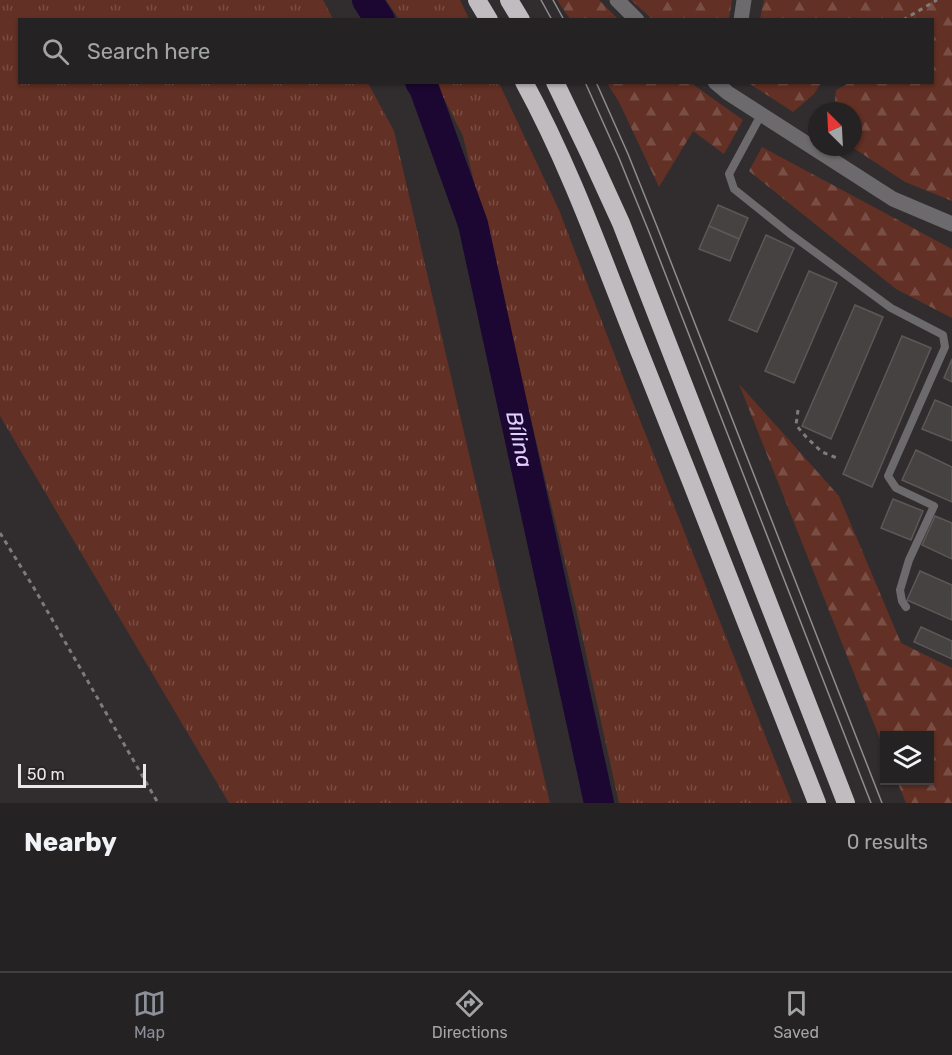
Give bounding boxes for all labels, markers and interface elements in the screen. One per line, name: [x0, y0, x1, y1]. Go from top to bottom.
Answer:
search box: [18, 18, 934, 84]
icon: search: [39, 35, 72, 68]
text: Search here: [87, 38, 210, 65]
north arrow: [808, 102, 862, 156]
water label: Bílina: [500, 408, 539, 470]
map controls: [880, 731, 934, 785]
button: layers: [880, 731, 934, 785]
scale bar: [18, 761, 146, 788]
text: 50 m: [27, 765, 65, 784]
text: Nearby: [24, 827, 117, 858]
text: 0 results: [847, 830, 928, 854]
tab: Map: [133, 987, 166, 1042]
tab: Directions: [432, 987, 508, 1042]
tab: Saved: [773, 987, 819, 1042]

